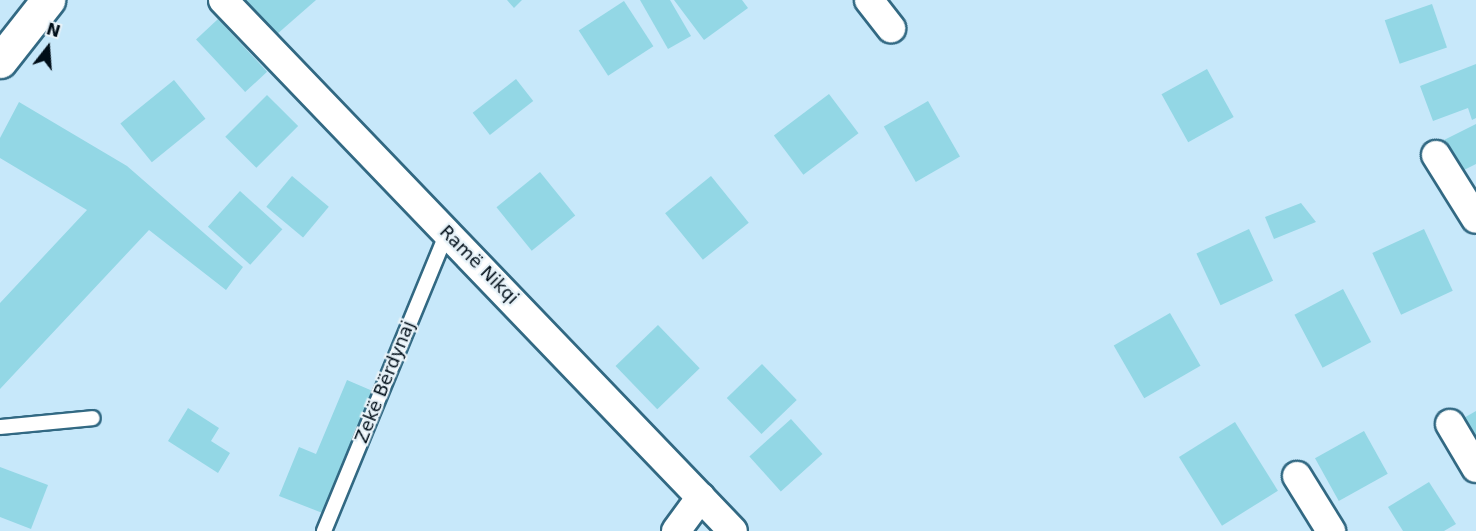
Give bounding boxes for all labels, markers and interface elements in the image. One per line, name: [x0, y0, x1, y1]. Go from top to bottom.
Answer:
north arrow: [18, 18, 78, 78]
text: N: [44, 19, 63, 41]
street label: Ramë Nikqi: [435, 221, 523, 309]
street label: Zekë Bërdynaj: [351, 318, 419, 446]

